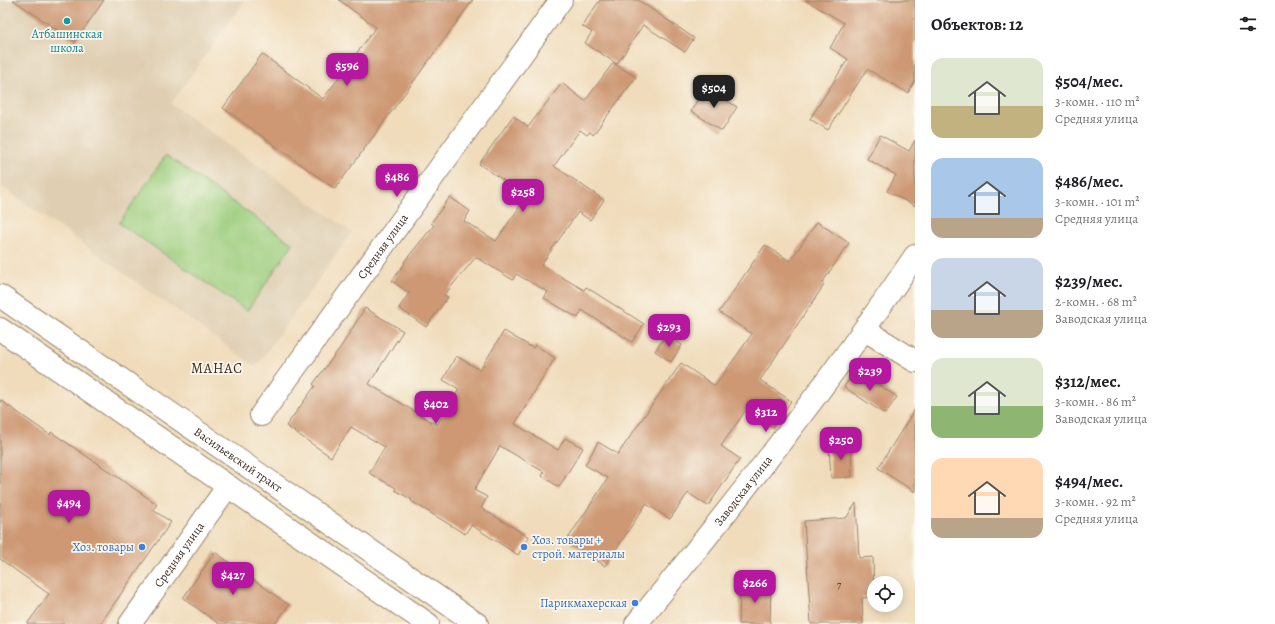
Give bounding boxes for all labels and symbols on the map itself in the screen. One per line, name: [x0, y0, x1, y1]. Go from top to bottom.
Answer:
marker: Атбашинская школа: [62, 16, 72, 26]
place label: Атбашинская школа: [31, 26, 102, 56]
pin: $596: [323, 53, 371, 87]
pin: $504: [690, 75, 738, 109]
pin: $486: [373, 164, 421, 198]
pin: $258: [499, 179, 547, 213]
street label: Средняя улица: [354, 210, 412, 282]
pin: $293: [645, 314, 693, 348]
pin: $239: [846, 358, 894, 392]
district label: МАНАС: [191, 359, 243, 378]
pin: $402: [412, 391, 460, 425]
pin: $312: [742, 399, 790, 433]
street label: Васильевский тракт: [191, 424, 286, 496]
pin: $250: [817, 427, 865, 461]
street label: Заводская улица: [711, 452, 776, 529]
pin: $494: [45, 490, 93, 524]
street label: Средняя улица: [150, 518, 208, 591]
place label: Хоз. товары + строй. материалы: [532, 532, 625, 562]
place label: Хоз. товары: [73, 539, 134, 555]
marker: Хоз. товары: [137, 542, 147, 552]
marker: Хоз. товары + строй. материалы: [519, 542, 529, 552]
pin: $427: [209, 562, 257, 596]
pin: $266: [731, 570, 779, 604]
house number: 7: [837, 578, 842, 591]
place label: Парикмахерская: [540, 595, 627, 611]
marker: Парикмахерская: [630, 598, 640, 608]

